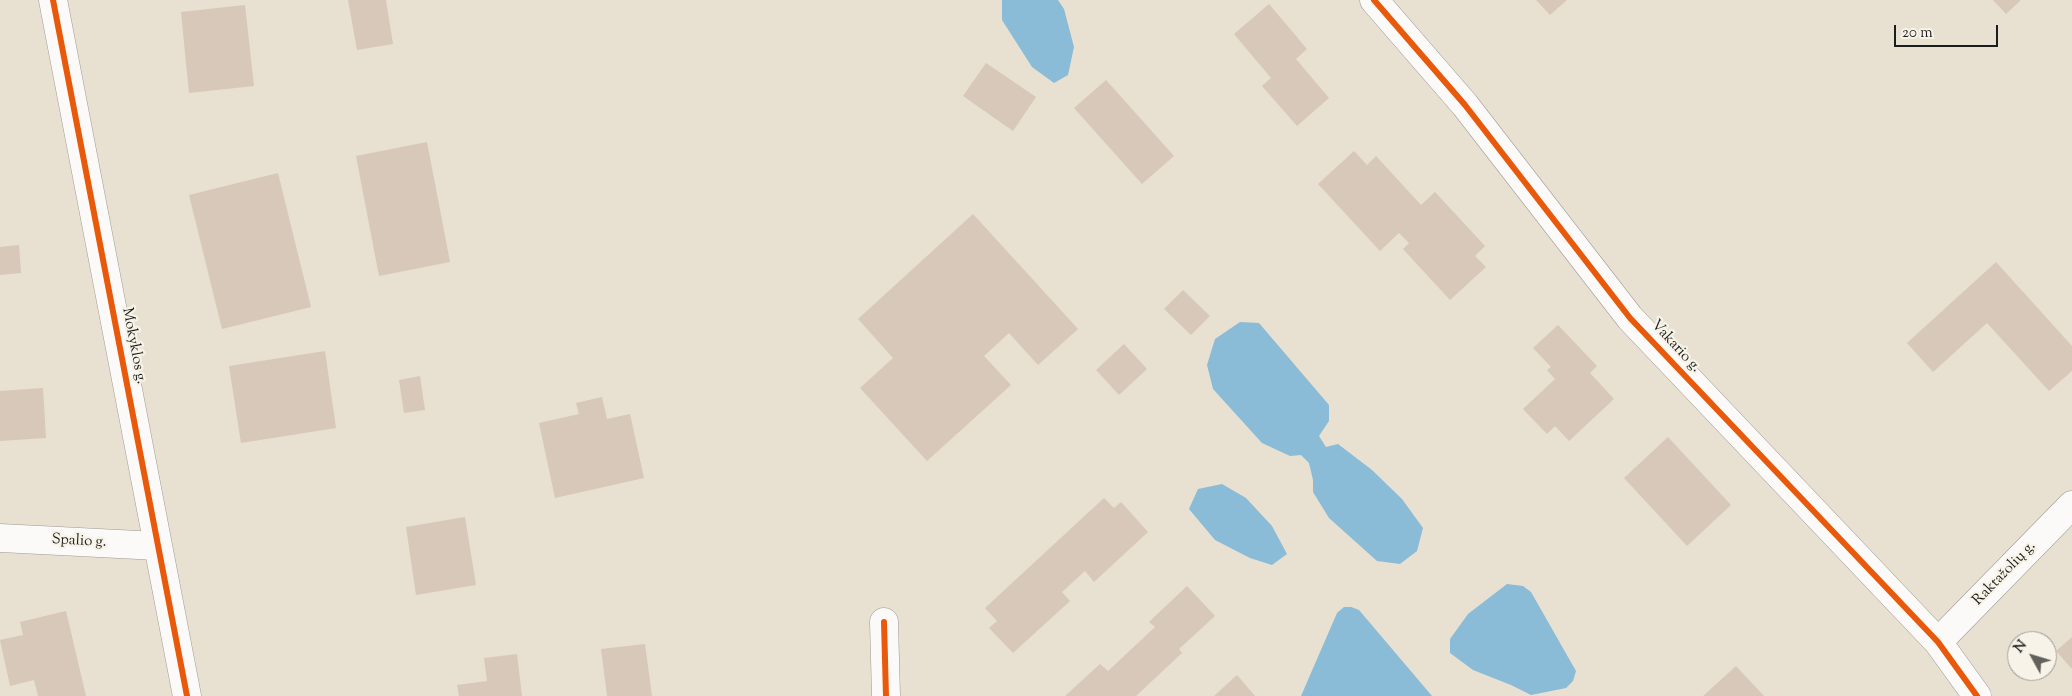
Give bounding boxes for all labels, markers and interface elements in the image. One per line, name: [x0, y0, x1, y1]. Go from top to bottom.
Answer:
scale bar: [1897, 15, 2001, 47]
text: 20 m: [1902, 23, 1933, 44]
street label: Mokyklos g.: [117, 306, 149, 386]
street label: Vakario g.: [1646, 317, 1704, 377]
street label: Spalio g.: [51, 532, 107, 552]
street label: Raktažolių g.: [1970, 538, 2040, 610]
north arrow: [2007, 631, 2057, 681]
text: N: [2010, 637, 2032, 658]

